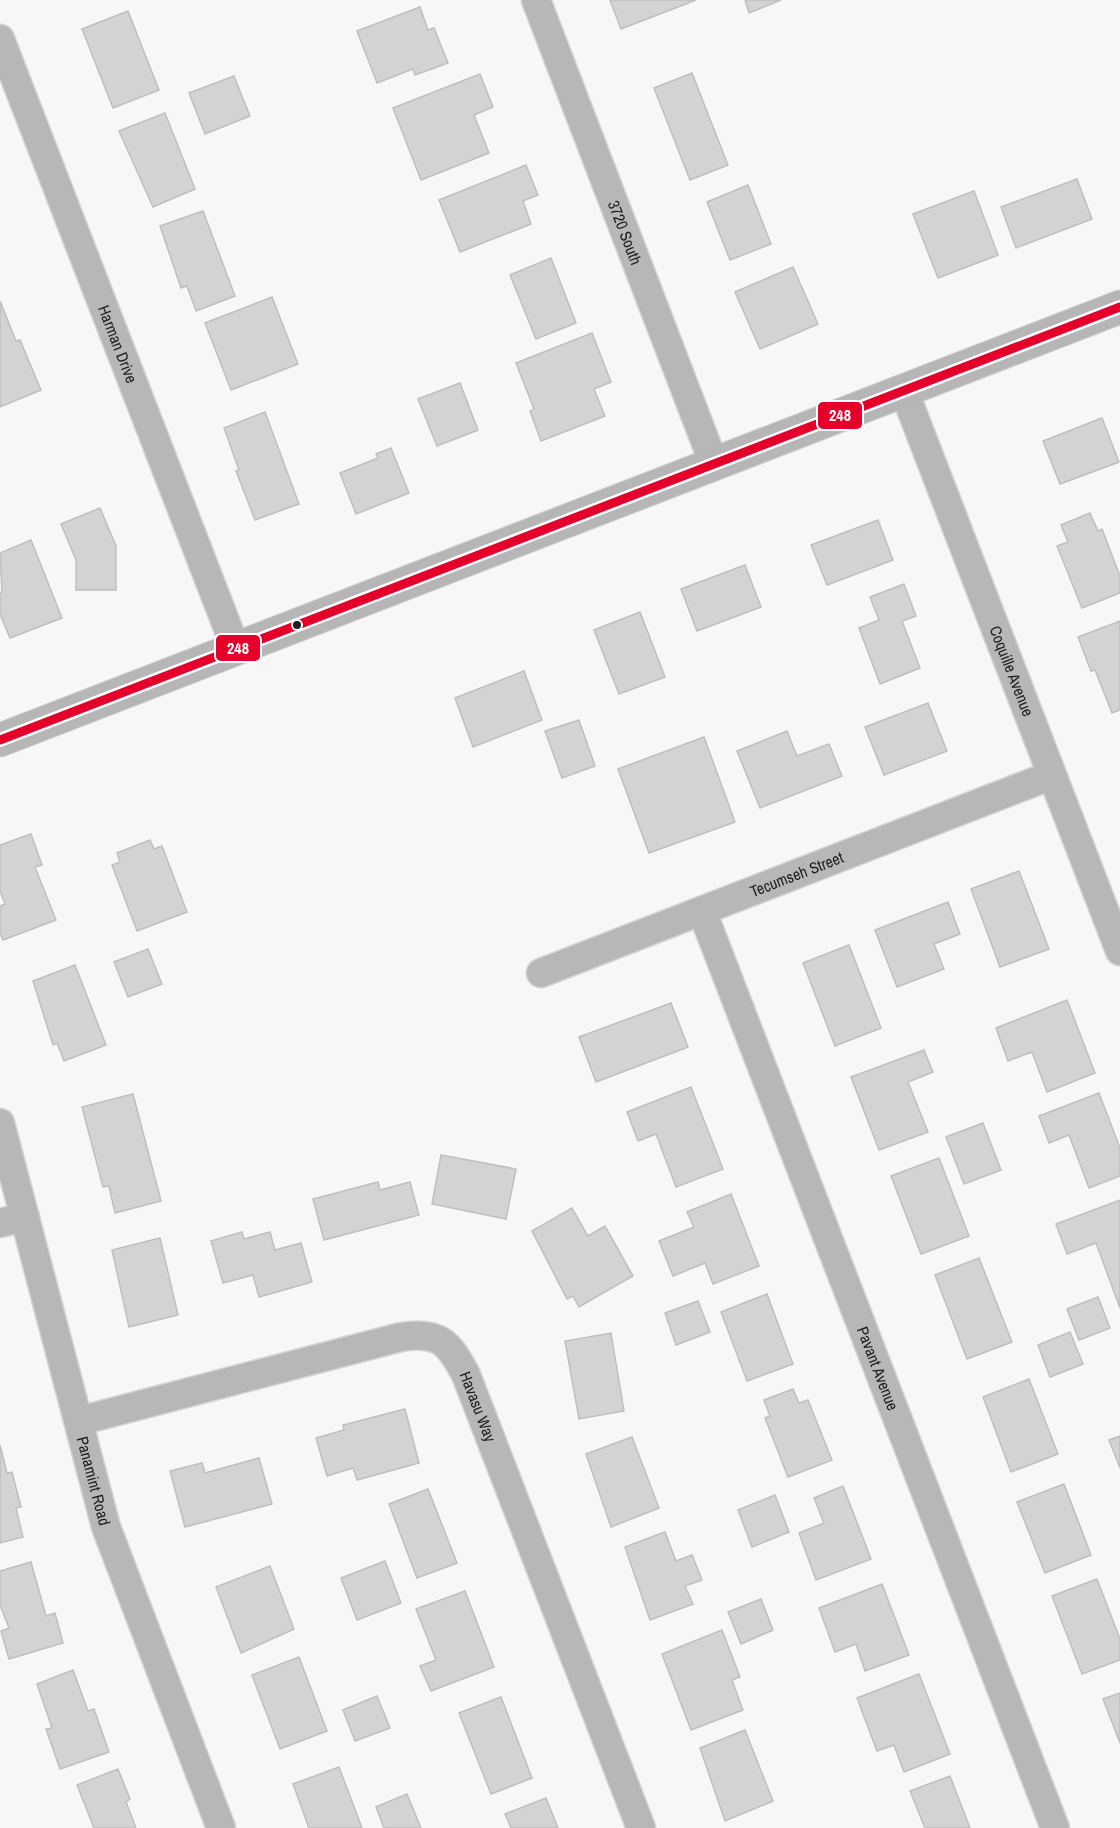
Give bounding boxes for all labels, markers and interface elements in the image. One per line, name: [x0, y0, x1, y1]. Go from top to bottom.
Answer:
street label: 3720 South: [603, 197, 647, 268]
street label: Harman Drive: [93, 302, 143, 386]
line badge: 248: [817, 401, 863, 430]
text: 248: [829, 404, 851, 426]
unlabelled marker: [291, 619, 303, 631]
street label: Coquille Avenue: [985, 622, 1039, 719]
line badge: 248: [215, 634, 261, 662]
text: 248: [227, 637, 249, 659]
street label: Tecumseh Street: [747, 846, 847, 902]
street label: Pavant Avenue: [852, 1323, 904, 1413]
street label: Havasu Way: [455, 1368, 502, 1445]
street label: Panamint Road: [72, 1434, 116, 1528]

